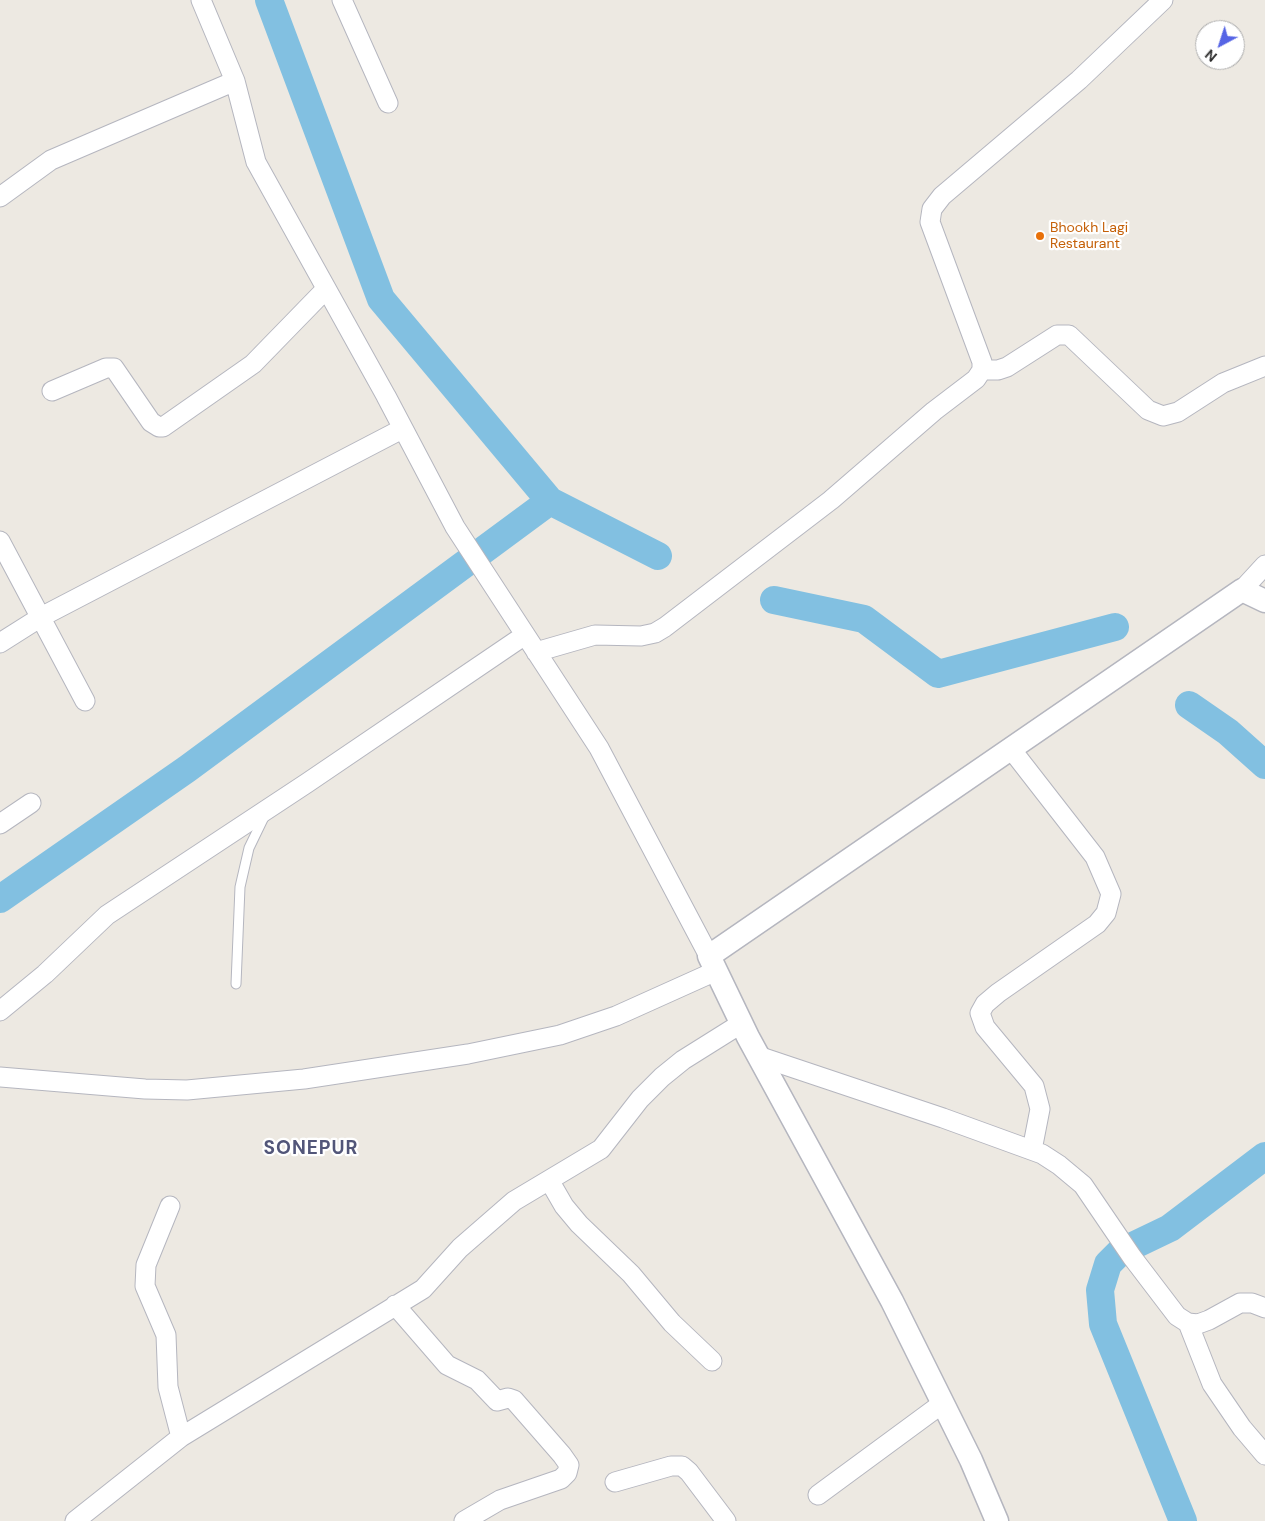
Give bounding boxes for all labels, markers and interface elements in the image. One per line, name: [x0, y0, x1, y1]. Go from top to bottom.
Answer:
north arrow: [1195, 20, 1245, 70]
text: N: [1201, 46, 1221, 66]
place label: Bhookh Lagi Restaurant: [1050, 220, 1128, 252]
marker: Bhookh Lagi Restaurant: [1034, 230, 1046, 242]
district label: SONEPUR: [263, 1138, 359, 1160]

